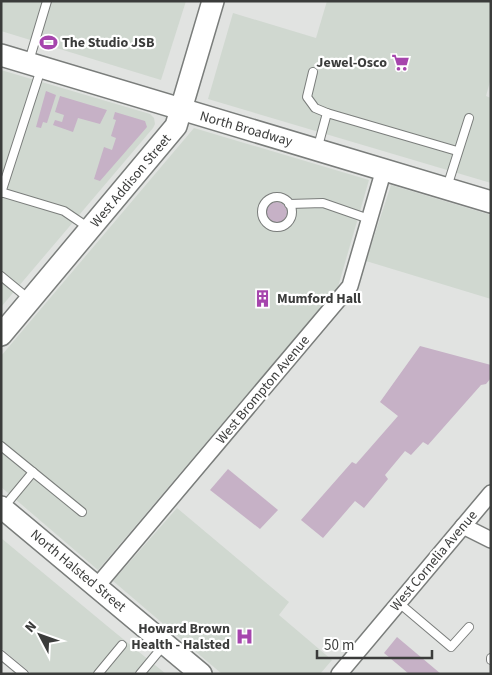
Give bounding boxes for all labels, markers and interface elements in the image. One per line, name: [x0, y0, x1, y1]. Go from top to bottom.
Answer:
sports icon: The Studio JSB: [38, 33, 58, 53]
place label: The Studio JSB: [62, 33, 155, 53]
place label: Jewel-Osco: [316, 53, 387, 73]
supermarket icon: Jewel-Osco: [391, 53, 411, 73]
street label: North Broadway: [197, 106, 295, 152]
street label: West Addison Street: [86, 130, 176, 232]
building icon: Mumford Hall: [253, 289, 273, 309]
place label: Mumford Hall: [277, 289, 361, 309]
street label: West Brompton Avenue: [211, 331, 315, 449]
street label: West Cornelia Avenue: [386, 506, 482, 616]
street label: North Halsted Street: [26, 525, 130, 617]
north arrow: [15, 610, 65, 660]
text: N: [20, 617, 42, 637]
place label: Howard Brown Health - Halsted: [131, 619, 230, 655]
hospital icon: Howard Brown Health - Halsted: [234, 627, 254, 647]
scale bar: [317, 628, 432, 660]
text: 50 m: [324, 635, 354, 656]

